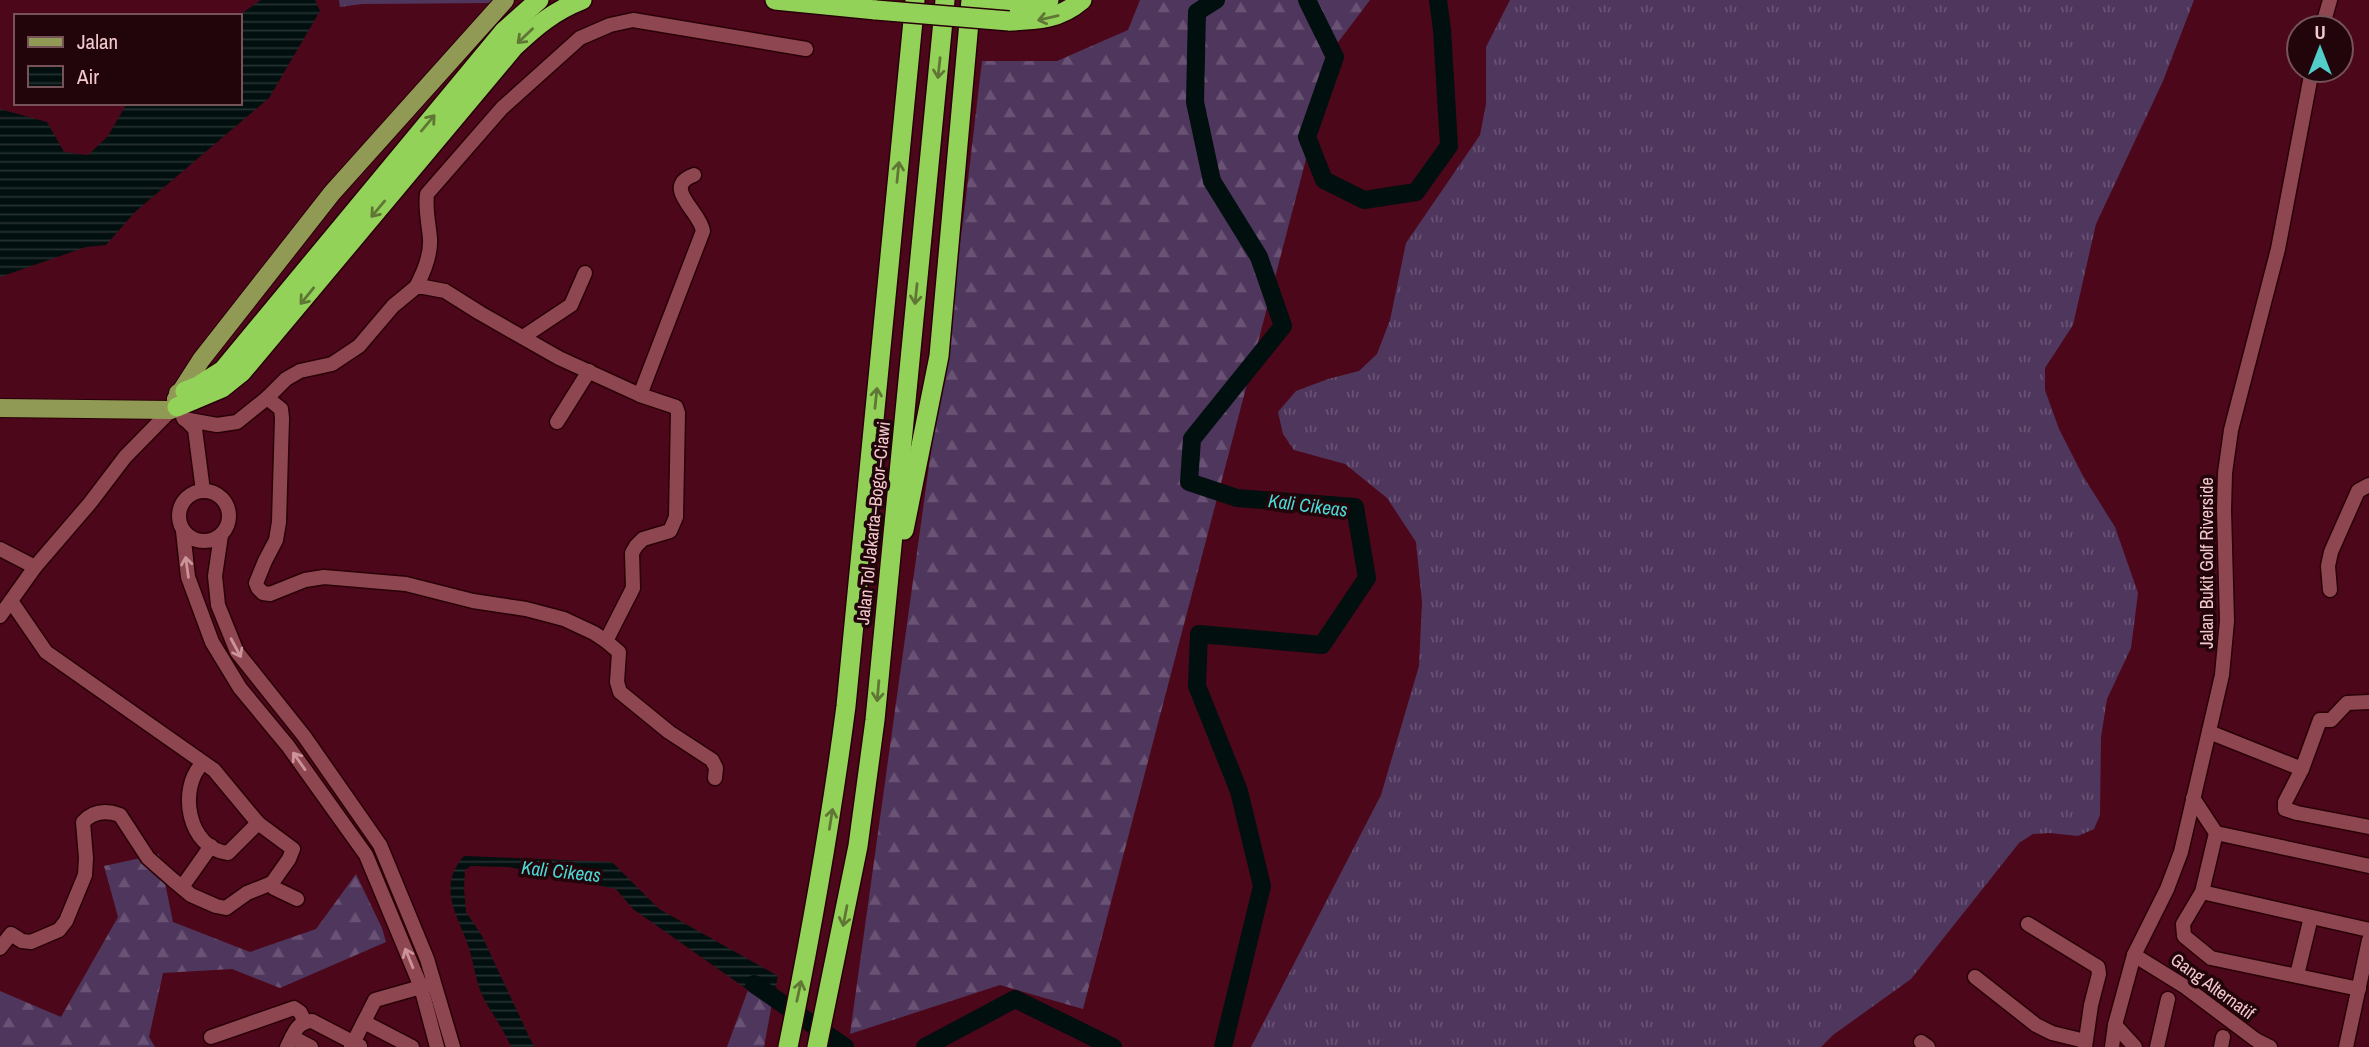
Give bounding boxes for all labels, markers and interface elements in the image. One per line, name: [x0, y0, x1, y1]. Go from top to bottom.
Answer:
one-way arrow: [1037, 11, 1060, 25]
legend: [14, 14, 242, 105]
north arrow: [2285, 14, 2355, 84]
text: U: [2314, 19, 2326, 45]
text: Jalan: [77, 27, 118, 56]
one-way arrow: [516, 28, 534, 44]
one-way arrow: [932, 56, 945, 79]
text: Air: [76, 62, 99, 91]
one-way arrow: [420, 114, 436, 132]
one-way arrow: [892, 161, 905, 184]
one-way arrow: [370, 200, 386, 218]
one-way arrow: [910, 283, 923, 305]
one-way arrow: [299, 286, 314, 304]
one-way arrow: [870, 387, 883, 410]
street label: Jalan Tol Jakarta–Bogor–Ciawi: [850, 420, 896, 626]
street label: Jalan Bukit Golf Riverside: [2194, 477, 2219, 649]
water label: Kali Cikeas: [1267, 487, 1349, 523]
one-way arrow: [180, 556, 193, 579]
one-way arrow: [230, 637, 243, 658]
one-way arrow: [871, 680, 884, 702]
one-way arrow: [292, 752, 306, 771]
one-way arrow: [825, 808, 838, 831]
water label: Kali Cikeas: [520, 854, 602, 888]
one-way arrow: [838, 905, 851, 927]
street label: Gang Alternatif: [2166, 947, 2261, 1026]
one-way arrow: [402, 948, 415, 970]
one-way arrow: [793, 980, 807, 1003]

